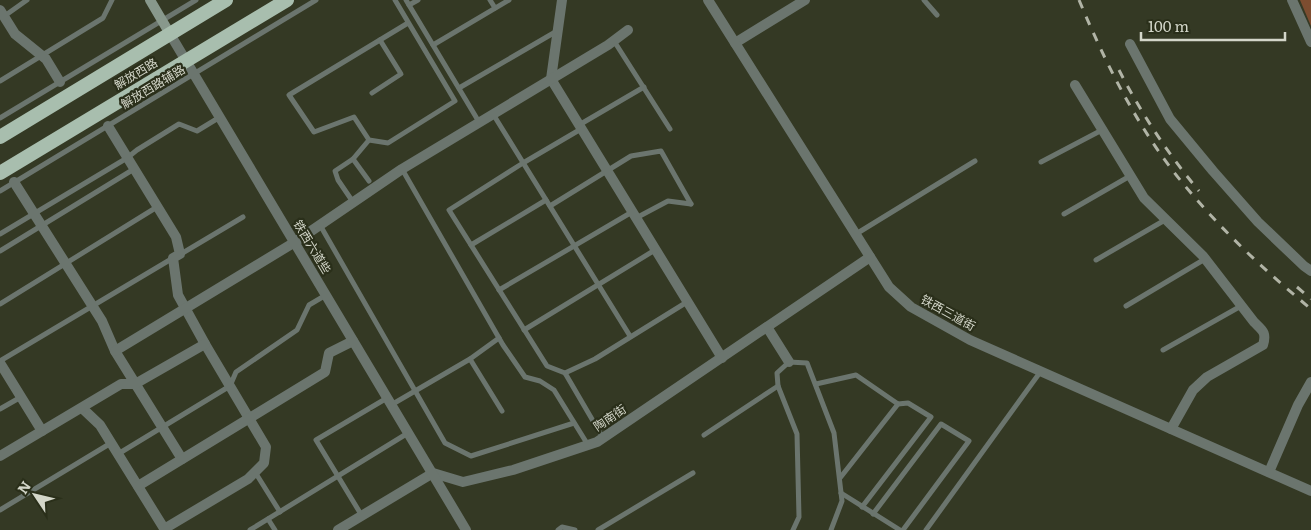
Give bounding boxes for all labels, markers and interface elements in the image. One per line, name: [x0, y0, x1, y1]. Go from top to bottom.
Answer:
scale bar: [1141, 10, 1285, 42]
text: 100 m: [1148, 14, 1189, 37]
street label: 解放西路: [110, 53, 161, 93]
street label: 解放西路辅路: [117, 60, 188, 112]
street label: 铁西六道些: [290, 216, 336, 277]
street label: 铁西三道街: [918, 290, 979, 335]
street label: 陶南街: [589, 400, 629, 435]
north arrow: [10, 470, 60, 520]
text: N: [12, 476, 35, 498]

